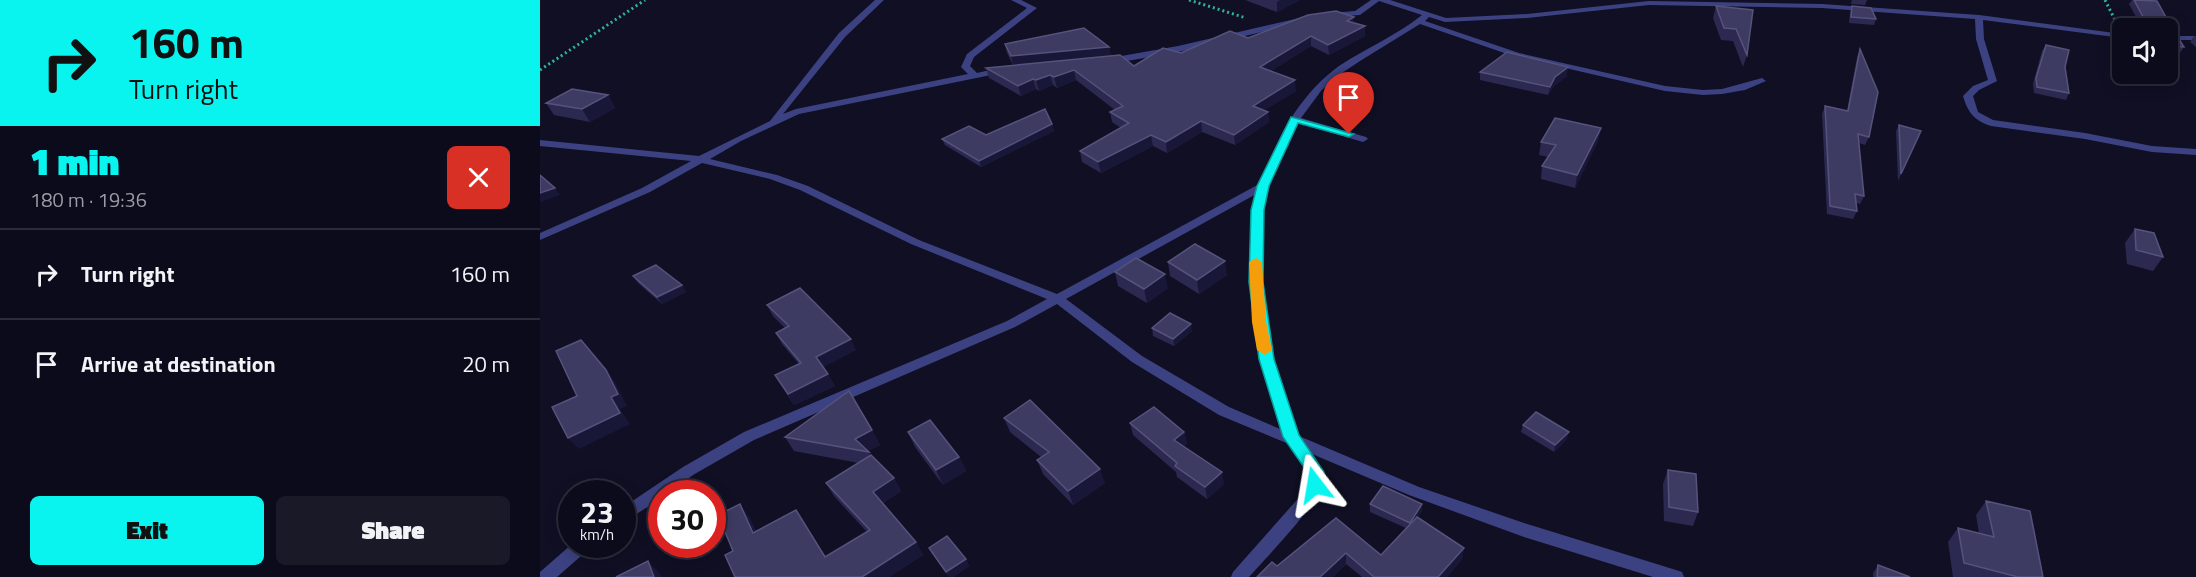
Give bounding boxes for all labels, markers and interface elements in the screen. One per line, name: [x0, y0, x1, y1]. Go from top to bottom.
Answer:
text: 160 m: [129, 10, 244, 74]
map controls: [2112, 18, 2178, 84]
button: sound: [2112, 18, 2178, 84]
icon: right: [30, 24, 108, 102]
text: Turn right: [129, 68, 238, 109]
pin: [1323, 72, 1374, 134]
icon: arrive: [1332, 81, 1365, 114]
text: 1 min: [30, 134, 119, 189]
button: close: [447, 146, 510, 209]
text: 180 m · 19:36: [30, 184, 147, 215]
text: Turn right: [81, 257, 175, 291]
text: 160 m: [450, 257, 510, 291]
icon: right: [30, 258, 63, 291]
text: Arrive at destination: [81, 347, 276, 381]
text: 20 m: [462, 347, 510, 381]
icon: arrive: [30, 348, 63, 381]
position arrow: [1283, 453, 1347, 517]
speed limit sign: 30: [648, 480, 726, 558]
text: 23: [580, 489, 614, 535]
button: Exit: [30, 496, 264, 565]
button: Share: [276, 496, 510, 565]
text: km/h: [580, 523, 614, 546]

